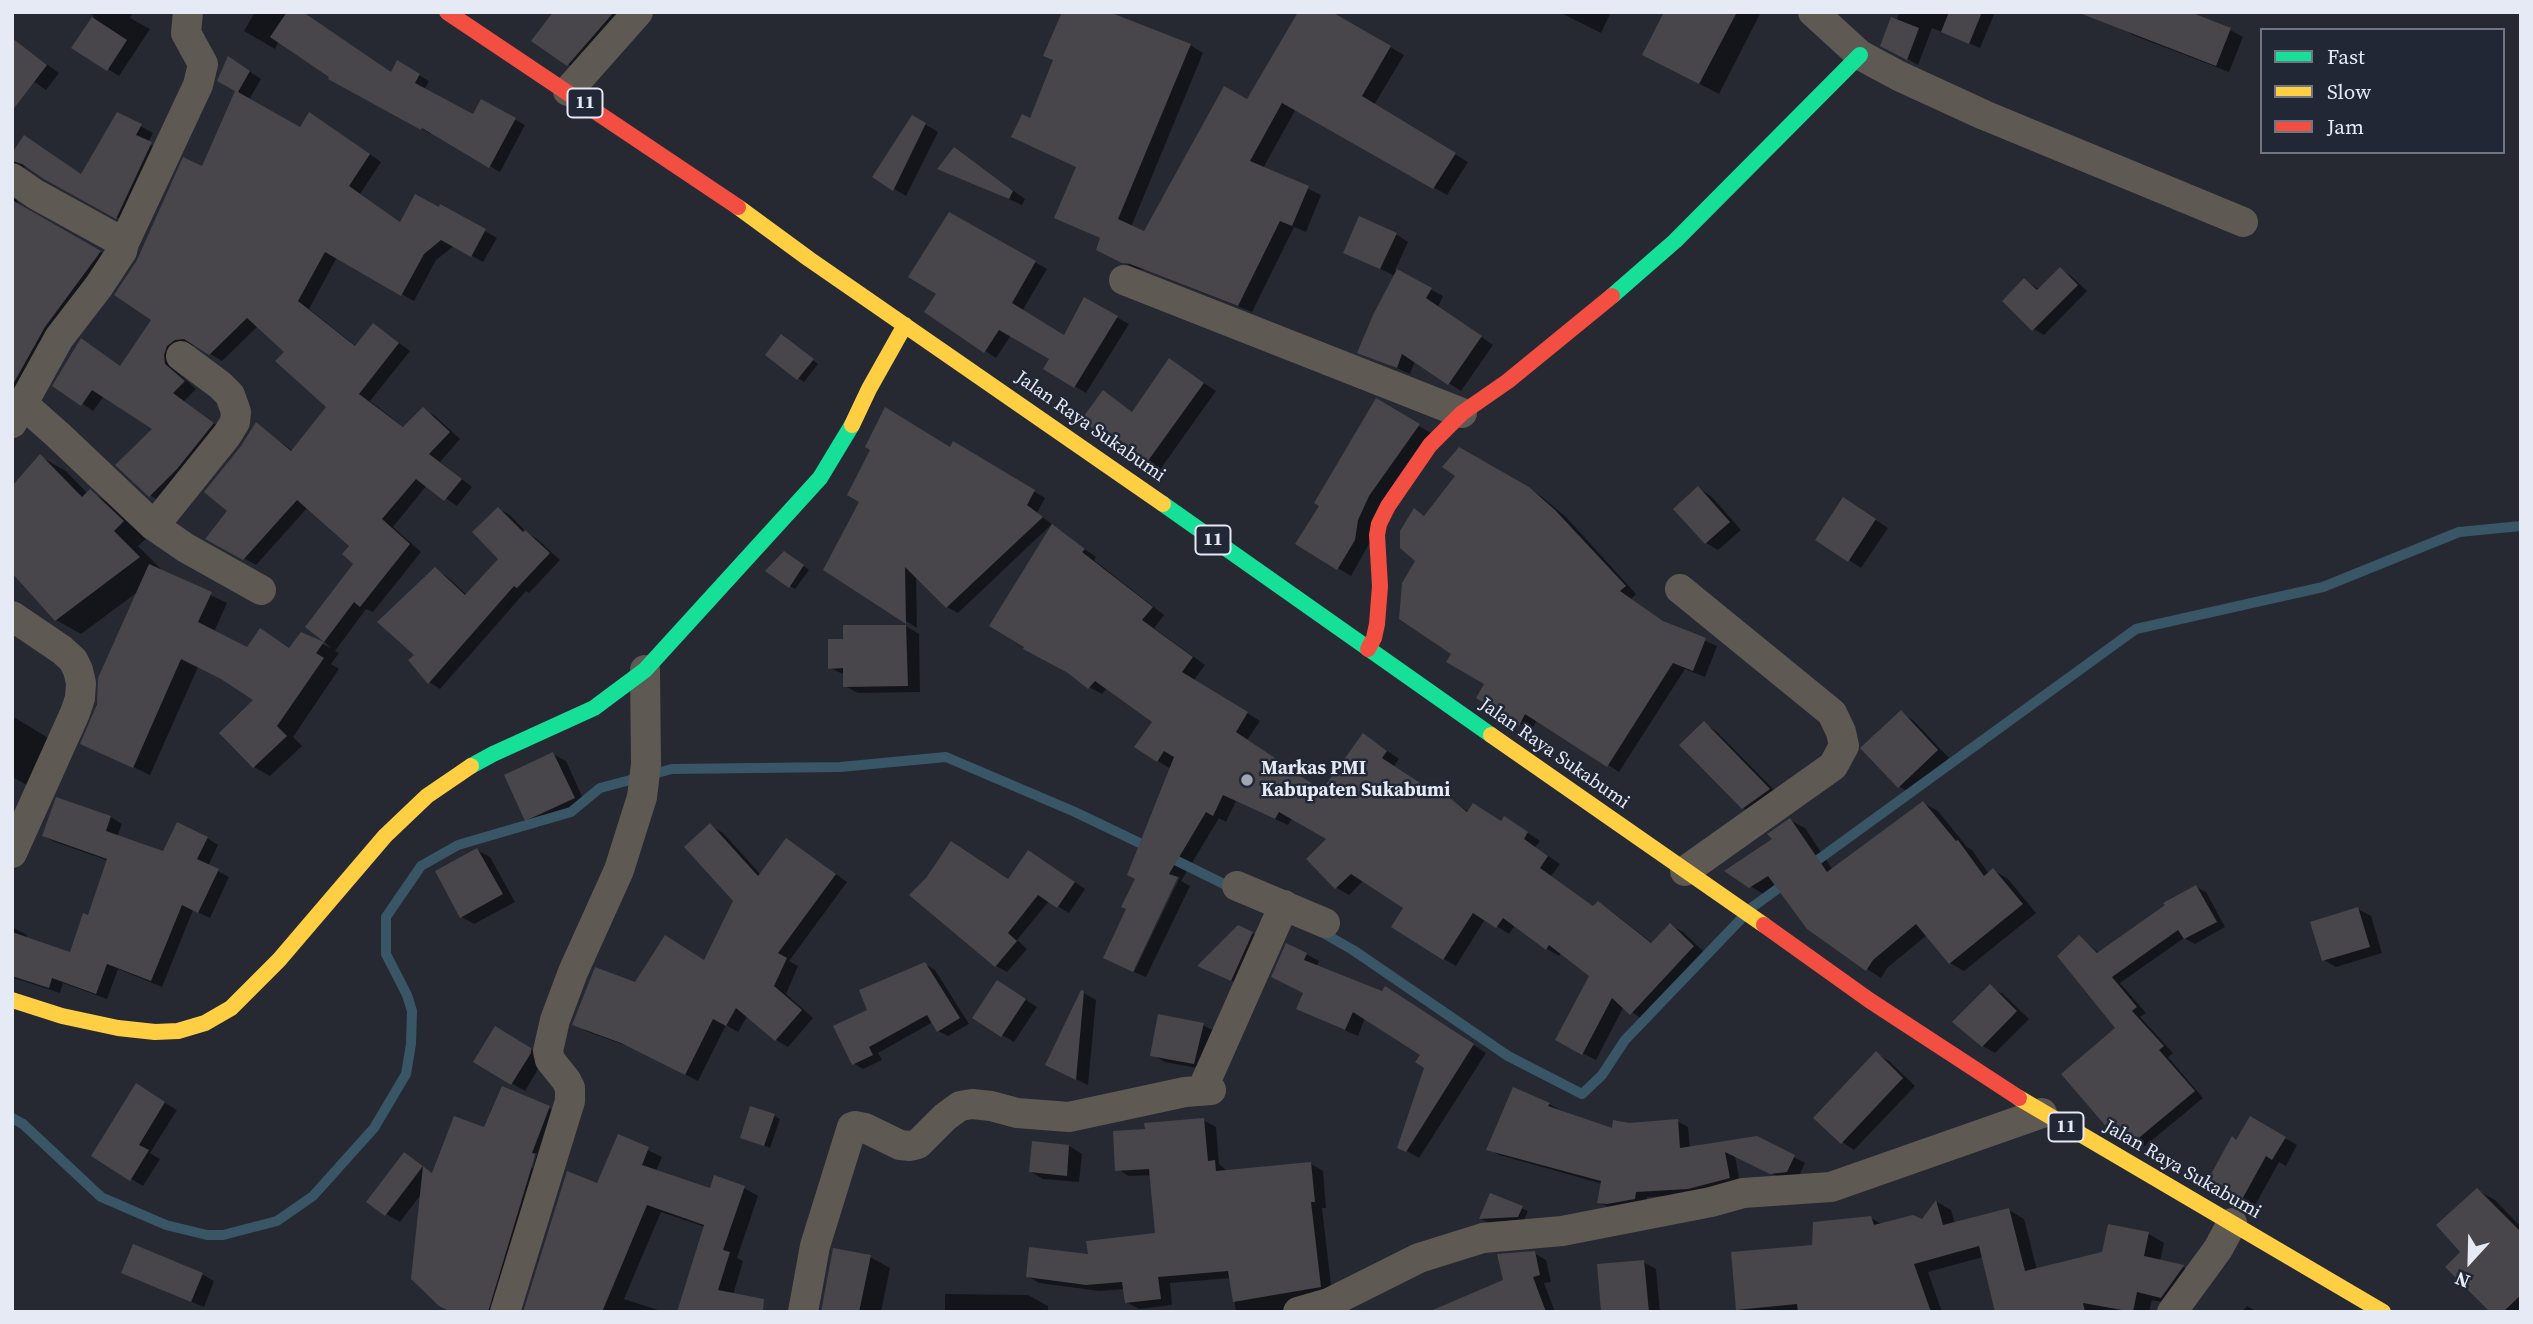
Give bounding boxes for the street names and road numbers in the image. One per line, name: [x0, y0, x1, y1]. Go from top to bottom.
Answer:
road number: 11: [568, 88, 602, 118]
street label: Jalan Raya Sukabumi: [1011, 367, 1169, 487]
road number: 11: [1196, 526, 1230, 554]
street label: Jalan Raya Sukabumi: [1475, 694, 1633, 814]
road number: 11: [2048, 1112, 2084, 1142]
street label: Jalan Raya Sukabumi: [2099, 1116, 2265, 1224]

